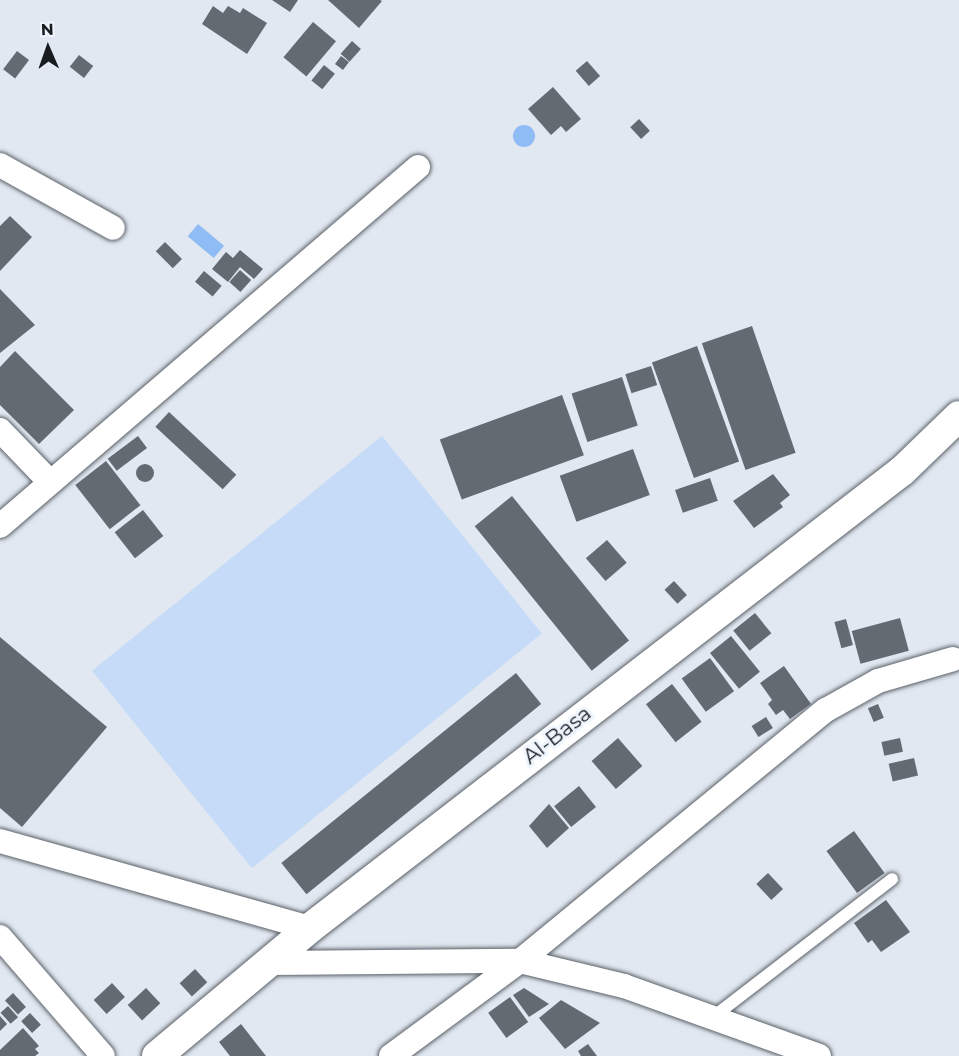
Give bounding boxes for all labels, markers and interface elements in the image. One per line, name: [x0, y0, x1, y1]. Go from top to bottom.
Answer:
north arrow: [18, 18, 78, 78]
text: N: [41, 20, 54, 39]
street label: Al-Basa: [518, 701, 596, 769]

